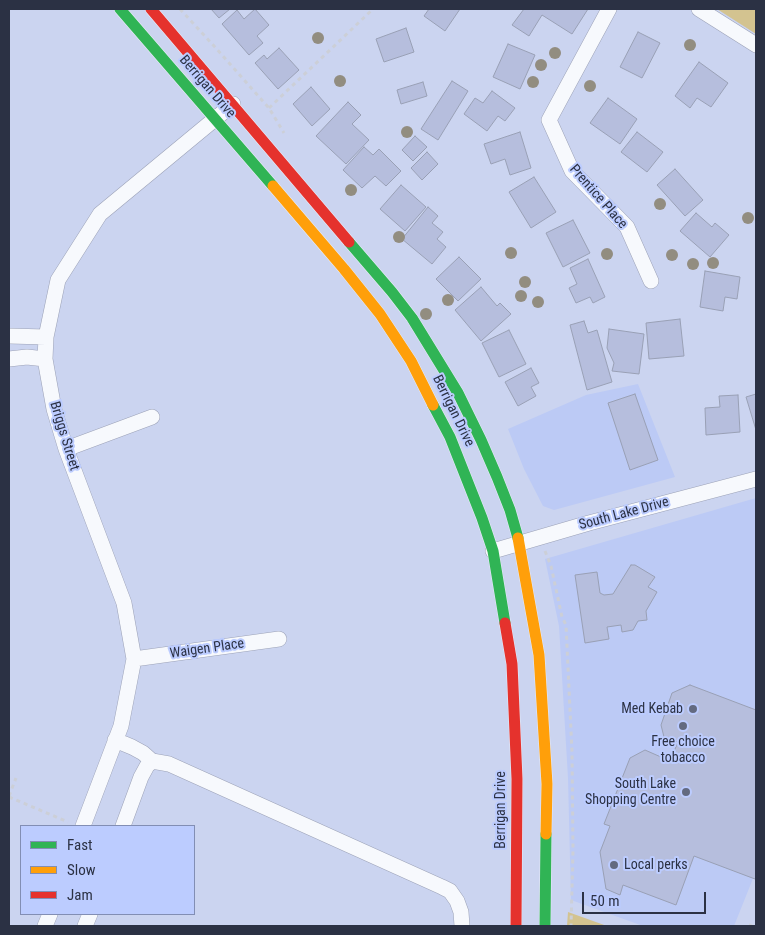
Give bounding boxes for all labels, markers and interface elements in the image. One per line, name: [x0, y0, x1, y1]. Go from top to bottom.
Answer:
street label: Berrigan Drive: [175, 52, 239, 122]
street label: Prentice Place: [566, 161, 630, 233]
street label: Berrigan Drive: [428, 372, 478, 450]
street label: Briggs Street: [46, 399, 82, 473]
street label: South Lake Drive: [577, 494, 671, 534]
street label: Waigen Place: [169, 635, 245, 663]
place label: Med Kebab: [621, 701, 683, 717]
marker: Med Kebab: [687, 703, 699, 715]
marker: Free choice tobacco: [677, 720, 689, 732]
place label: Free choice tobacco: [651, 734, 715, 766]
street label: Berrigan Drive: [493, 771, 509, 849]
place label: South Lake Shopping Centre: [585, 776, 676, 809]
marker: South Lake Shopping Centre: [680, 786, 692, 798]
legend: [20, 825, 195, 915]
text: Fast: [67, 836, 92, 854]
place label: Local perks: [624, 857, 688, 873]
marker: Local perks: [608, 859, 620, 871]
text: Slow: [67, 861, 96, 879]
scale bar: [585, 882, 709, 914]
text: Jam: [67, 886, 93, 904]
text: 50 m: [590, 892, 620, 910]

